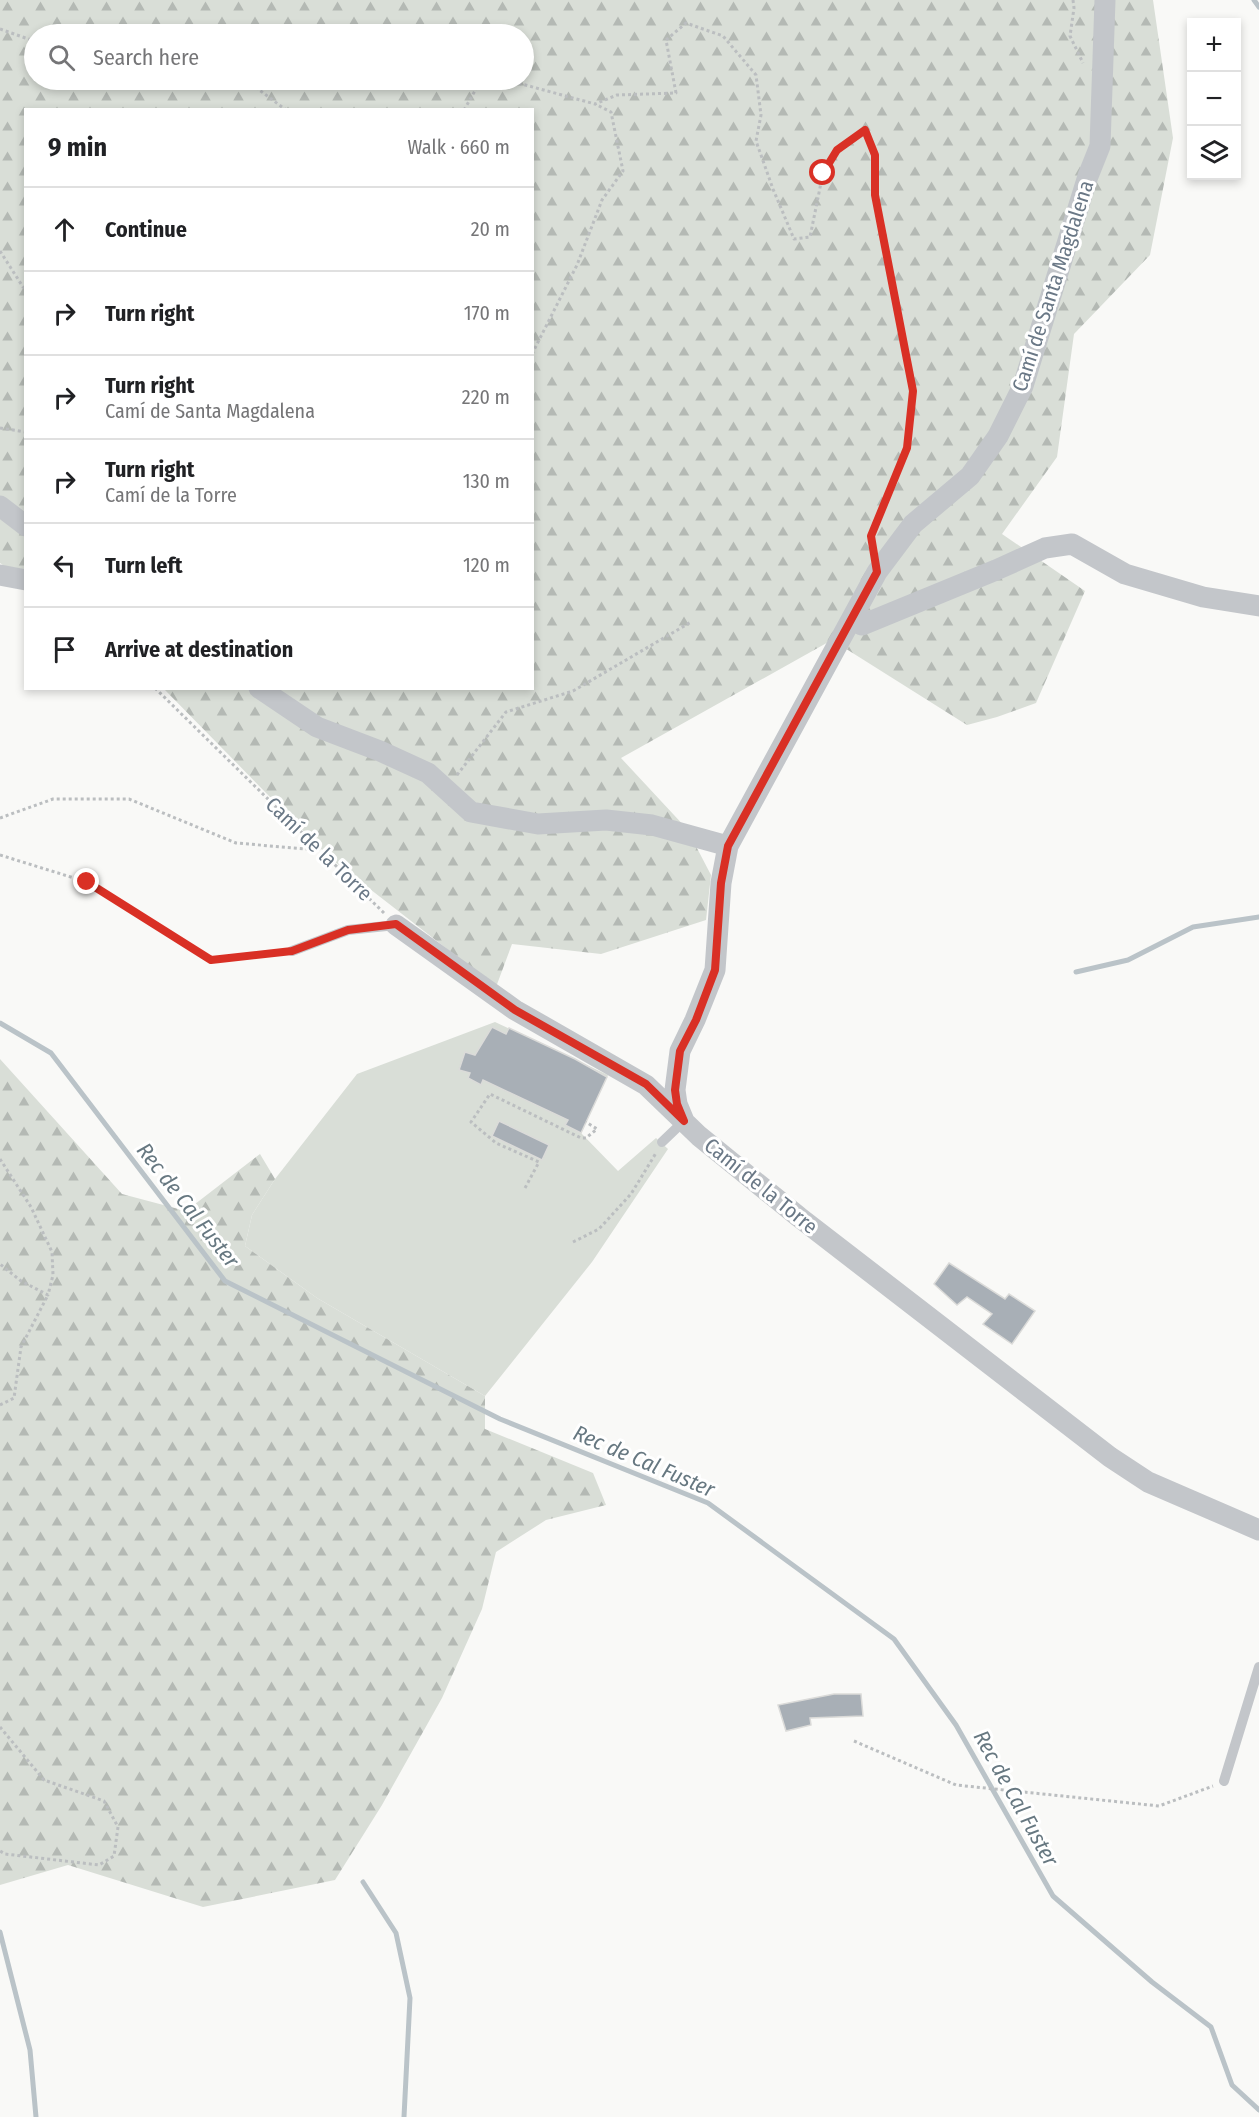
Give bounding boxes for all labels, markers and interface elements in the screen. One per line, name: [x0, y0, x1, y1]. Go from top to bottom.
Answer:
map controls: [1187, 18, 1241, 180]
button: +: [1187, 18, 1241, 72]
search box: [24, 24, 534, 90]
icon: search: [45, 41, 78, 74]
text: Search here: [93, 44, 199, 71]
button: −: [1187, 72, 1241, 126]
button: layers: [1187, 126, 1241, 180]
text: 9 min: [48, 132, 107, 163]
text: Walk · 660 m: [407, 135, 510, 159]
route start: [809, 159, 835, 185]
street label: Camí de Santa Magdalena: [1007, 177, 1099, 395]
icon: ahead: [48, 213, 81, 246]
text: Continue: [105, 216, 187, 243]
text: 20 m: [471, 217, 510, 241]
icon: right: [48, 297, 81, 330]
text: Turn right: [105, 300, 194, 327]
text: 170 m: [464, 301, 510, 325]
text: Turn right: [105, 372, 194, 399]
icon: right: [48, 381, 81, 414]
text: 220 m: [462, 385, 510, 409]
text: Camí de Santa Magdalena: [105, 399, 315, 423]
text: Turn right: [105, 456, 194, 483]
icon: right: [48, 465, 81, 498]
text: 130 m: [463, 469, 510, 493]
text: Camí de la Torre: [105, 483, 237, 507]
icon: left: [48, 549, 81, 582]
text: Turn left: [105, 552, 183, 579]
text: 120 m: [463, 553, 510, 577]
icon: arrive: [48, 633, 81, 666]
text: Arrive at destination: [105, 636, 293, 663]
street label: Camí de la Torre: [260, 792, 378, 906]
route end: [73, 868, 99, 894]
street label: Camí de la Torre: [699, 1132, 823, 1240]
water label: Rec de Cal Fuster: [131, 1137, 246, 1274]
water label: Rec de Cal Fuster: [569, 1419, 720, 1503]
water label: Rec de Cal Fuster: [968, 1726, 1065, 1872]

